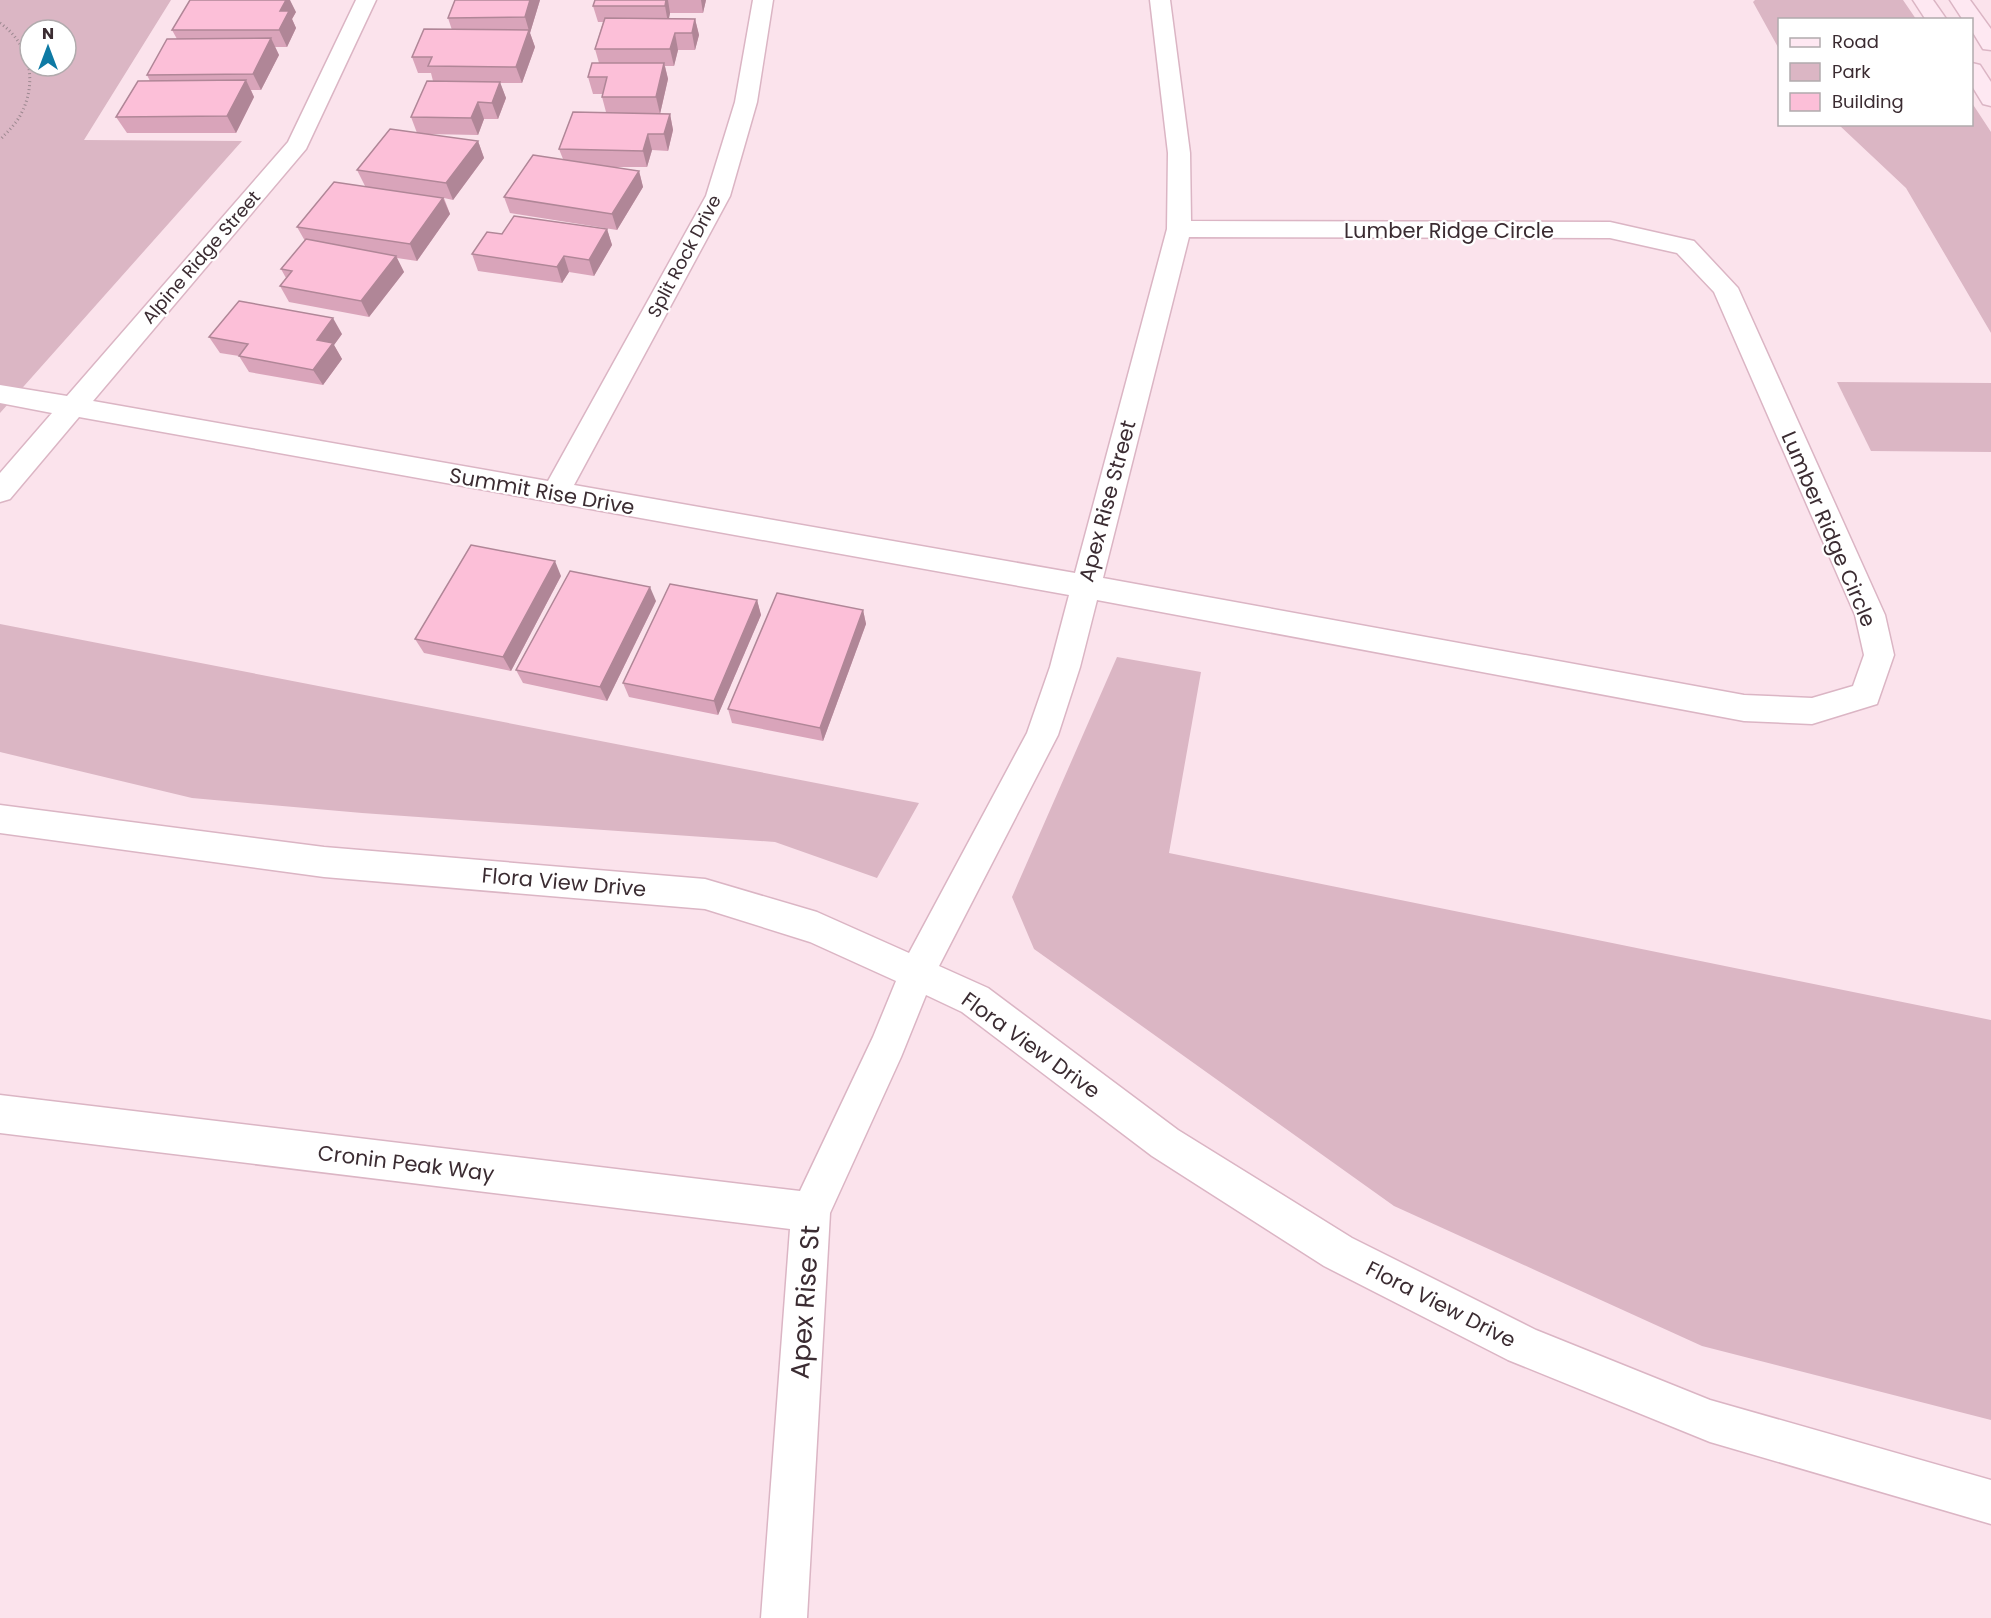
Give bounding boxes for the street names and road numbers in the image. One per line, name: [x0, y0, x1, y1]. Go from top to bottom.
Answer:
street label: Alpine Ridge Street: [136, 185, 266, 329]
street label: Split Rock Drive: [641, 190, 727, 322]
street label: Lumber Ridge Circle: [1344, 216, 1554, 245]
street label: Apex Rise Street: [1072, 417, 1142, 585]
street label: Lumber Ridge Circle: [1775, 427, 1883, 631]
street label: Summit Rise Drive: [447, 460, 637, 522]
street label: Flora View Drive: [481, 860, 647, 904]
street label: Flora View Drive: [956, 985, 1106, 1105]
street label: Cronin Peak Way: [316, 1138, 496, 1188]
street label: Apex Rise St: [782, 1224, 828, 1380]
street label: Flora View Drive: [1361, 1254, 1521, 1354]

